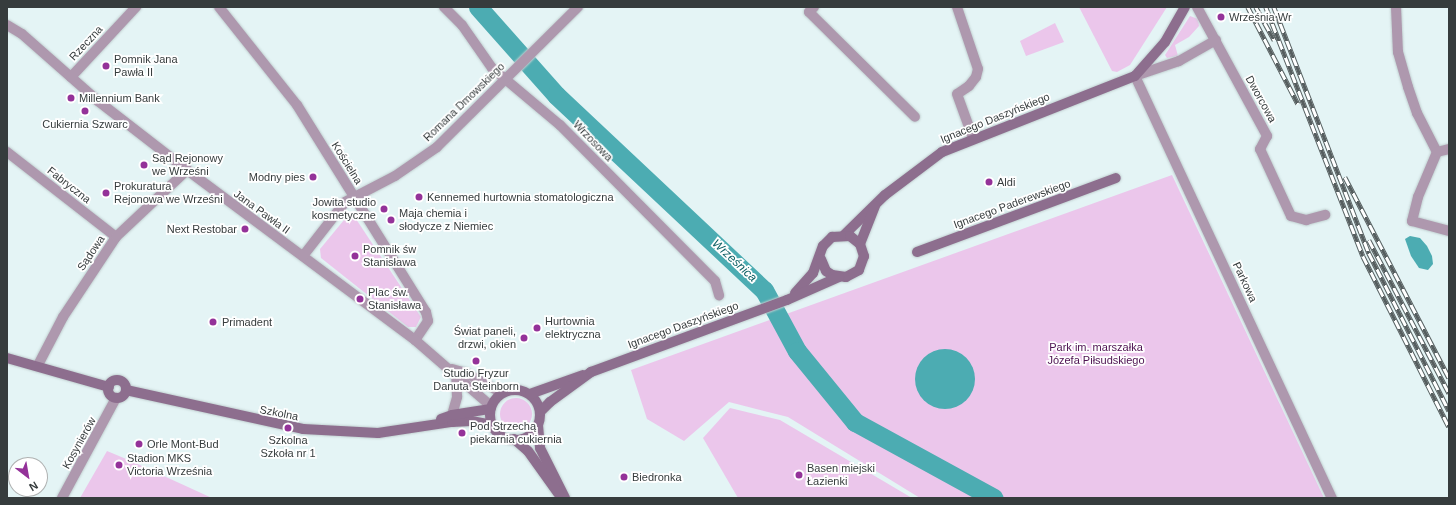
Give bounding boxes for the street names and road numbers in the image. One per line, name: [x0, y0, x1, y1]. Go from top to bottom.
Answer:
street label: Rzeczna: [67, 23, 105, 63]
street label: Romana Dmowskiego: [421, 60, 507, 144]
street label: Dworcowa: [1243, 73, 1279, 125]
street label: Ignacego Daszyńskiego: [938, 90, 1052, 146]
street label: Wrzosowa: [570, 118, 616, 164]
street label: Kościelna: [329, 139, 365, 187]
street label: Fabryczna: [45, 164, 93, 206]
street label: Ignacego Paderewskiego: [952, 177, 1072, 231]
street label: Jana Pawła II: [231, 187, 293, 237]
street label: Sądowa: [74, 233, 108, 273]
street label: Parkowa: [1230, 260, 1260, 304]
street label: Ignacego Daszyńskiego: [626, 299, 740, 351]
street label: Szkolna: [259, 403, 299, 423]
street label: Kosynierów: [59, 415, 99, 471]

